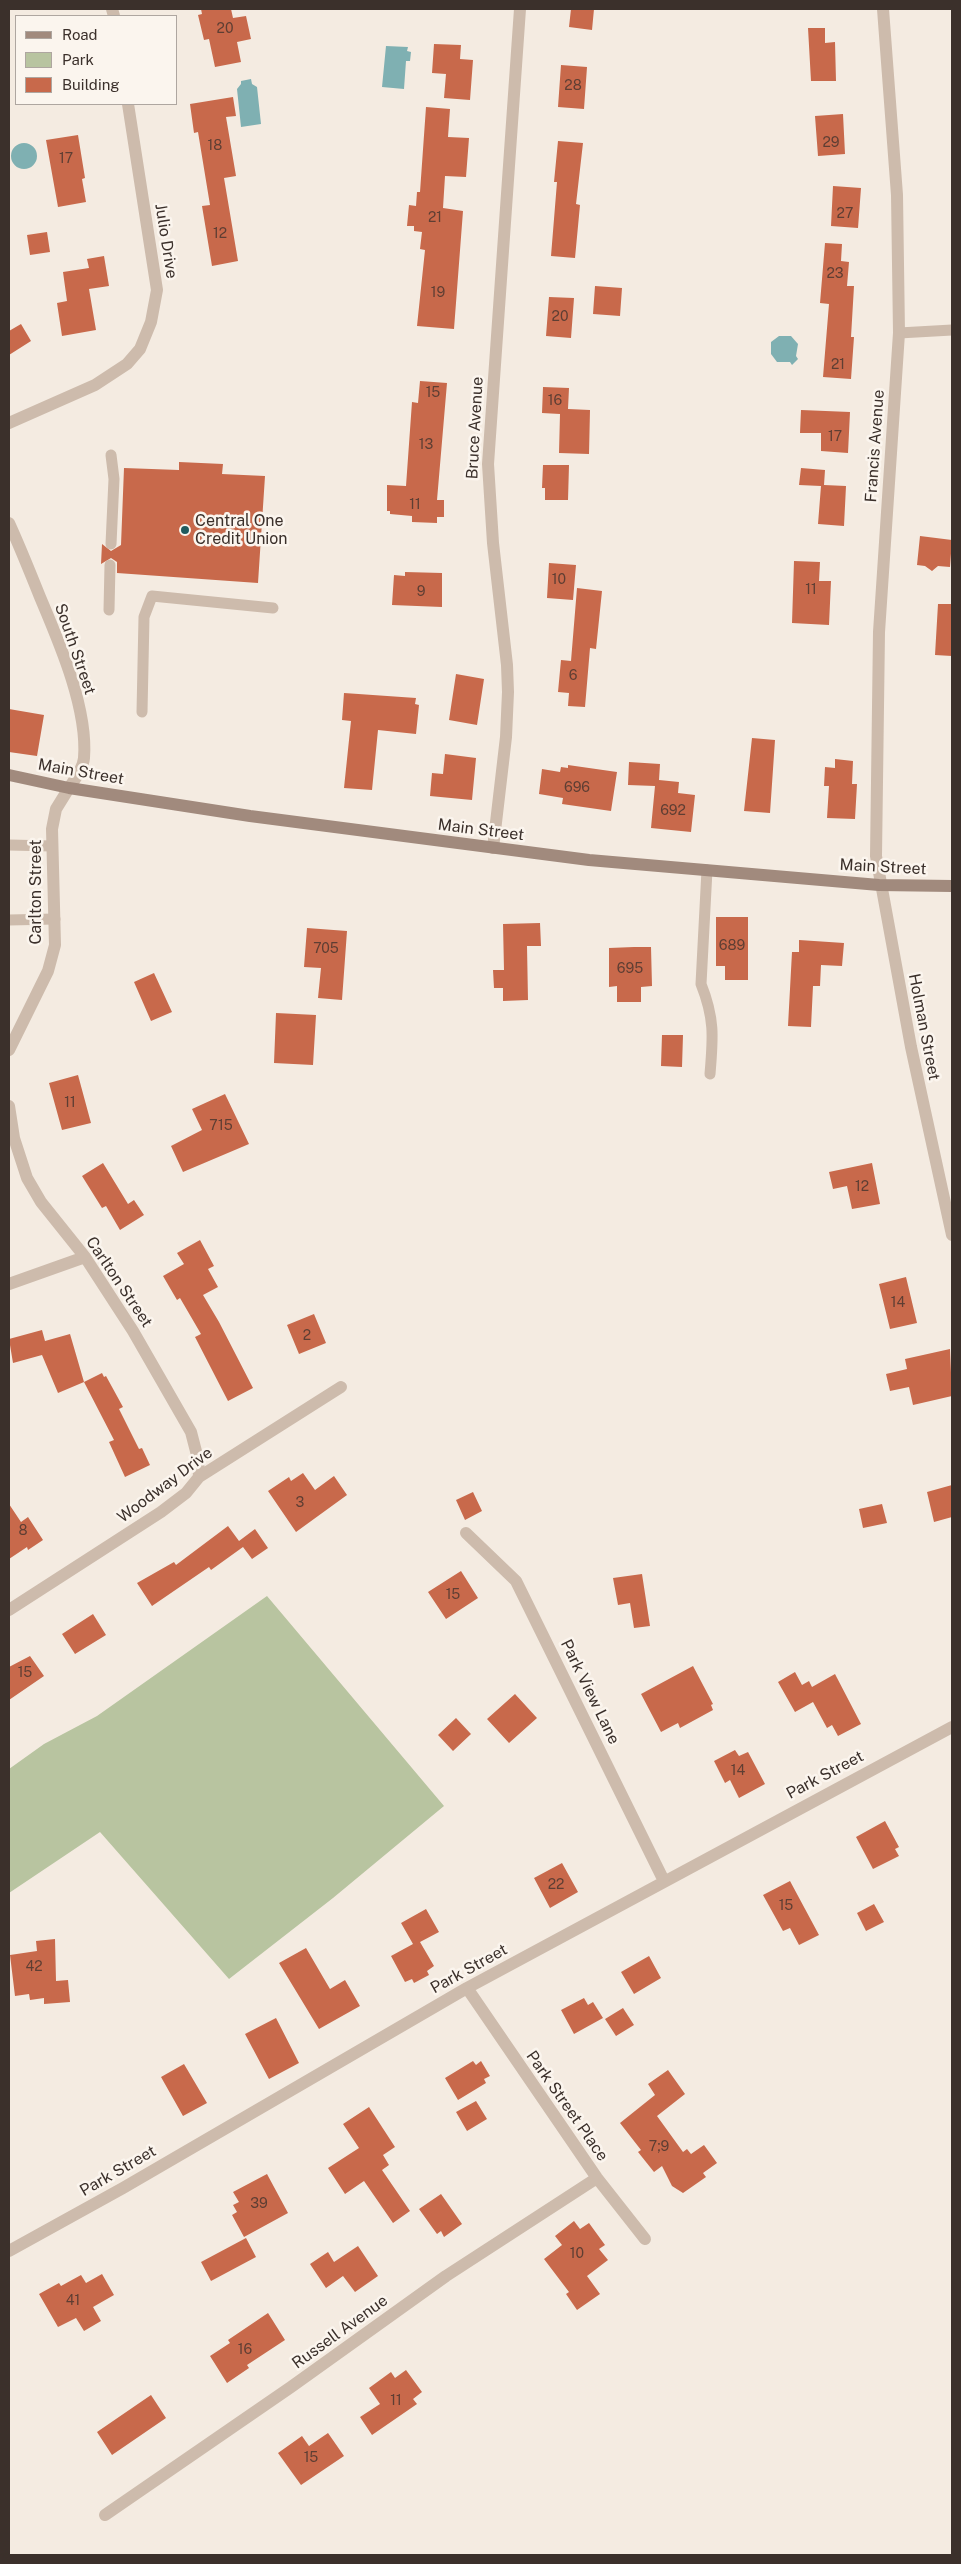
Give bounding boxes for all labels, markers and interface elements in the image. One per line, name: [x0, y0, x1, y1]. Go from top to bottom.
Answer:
legend: [15, 15, 178, 105]
house number: 20: [217, 21, 233, 37]
text: Road: [62, 26, 98, 43]
text: Park: [62, 51, 94, 68]
text: Building: [62, 76, 120, 93]
house number: 28: [564, 78, 582, 94]
house number: 29: [822, 135, 840, 151]
house number: 18: [208, 138, 222, 154]
house number: 17: [59, 151, 73, 167]
street label: Julio Drive: [151, 202, 181, 280]
house number: 27: [837, 206, 853, 222]
house number: 21: [428, 210, 442, 226]
house number: 12: [213, 226, 227, 242]
house number: 23: [826, 266, 844, 282]
house number: 19: [431, 285, 445, 301]
house number: 20: [552, 309, 568, 325]
house number: 21: [831, 357, 845, 373]
street label: Bruce Avenue: [463, 376, 487, 480]
house number: 15: [426, 385, 440, 401]
street label: Francis Avenue: [861, 389, 889, 503]
house number: 16: [548, 393, 562, 409]
house number: 17: [828, 429, 842, 445]
house number: 13: [419, 437, 433, 453]
house number: 11: [409, 497, 421, 513]
place label: Central One Credit Union: [195, 511, 288, 549]
marker: Central One Credit Union: [179, 524, 191, 536]
house number: 10: [552, 572, 566, 588]
house number: 11: [805, 582, 817, 598]
house number: 9: [417, 584, 425, 600]
street label: South Street: [50, 601, 100, 697]
house number: 6: [569, 668, 577, 684]
street label: Main Street: [37, 755, 125, 789]
house number: 696: [564, 780, 590, 796]
house number: 692: [660, 803, 686, 819]
street label: Main Street: [437, 815, 525, 845]
street label: Carlton Street: [26, 839, 46, 945]
street label: Main Street: [839, 855, 927, 879]
house number: 689: [719, 938, 745, 954]
house number: 705: [313, 941, 339, 957]
house number: 695: [617, 961, 643, 977]
street label: Holman Street: [904, 972, 944, 1082]
house number: 11: [64, 1095, 76, 1111]
house number: 715: [209, 1118, 233, 1134]
house number: 12: [855, 1179, 869, 1195]
street label: Carlton Street: [82, 1233, 156, 1331]
house number: 14: [891, 1295, 905, 1311]
house number: 2: [303, 1328, 311, 1344]
street label: Woodway Drive: [114, 1443, 216, 1527]
house number: 3: [296, 1495, 304, 1511]
house number: 8: [18, 1523, 28, 1539]
house number: 15: [446, 1587, 460, 1603]
street label: Park View Lane: [556, 1636, 624, 1748]
house number: 15: [18, 1665, 32, 1681]
street label: Park Street: [783, 1747, 867, 1803]
house number: 14: [731, 1763, 745, 1779]
house number: 22: [548, 1877, 564, 1893]
house number: 15: [779, 1898, 793, 1914]
street label: Park Street: [427, 1940, 511, 1998]
house number: 42: [25, 1959, 43, 1975]
street label: Park Street Place: [522, 2047, 612, 2165]
house number: 7;9: [649, 2139, 669, 2155]
street label: Park Street: [77, 2142, 159, 2200]
house number: 39: [250, 2196, 268, 2212]
house number: 10: [570, 2246, 584, 2262]
street label: Russell Avenue: [288, 2291, 392, 2373]
house number: 41: [66, 2293, 80, 2309]
house number: 16: [238, 2342, 252, 2358]
house number: 11: [390, 2393, 402, 2409]
house number: 15: [304, 2450, 318, 2466]

